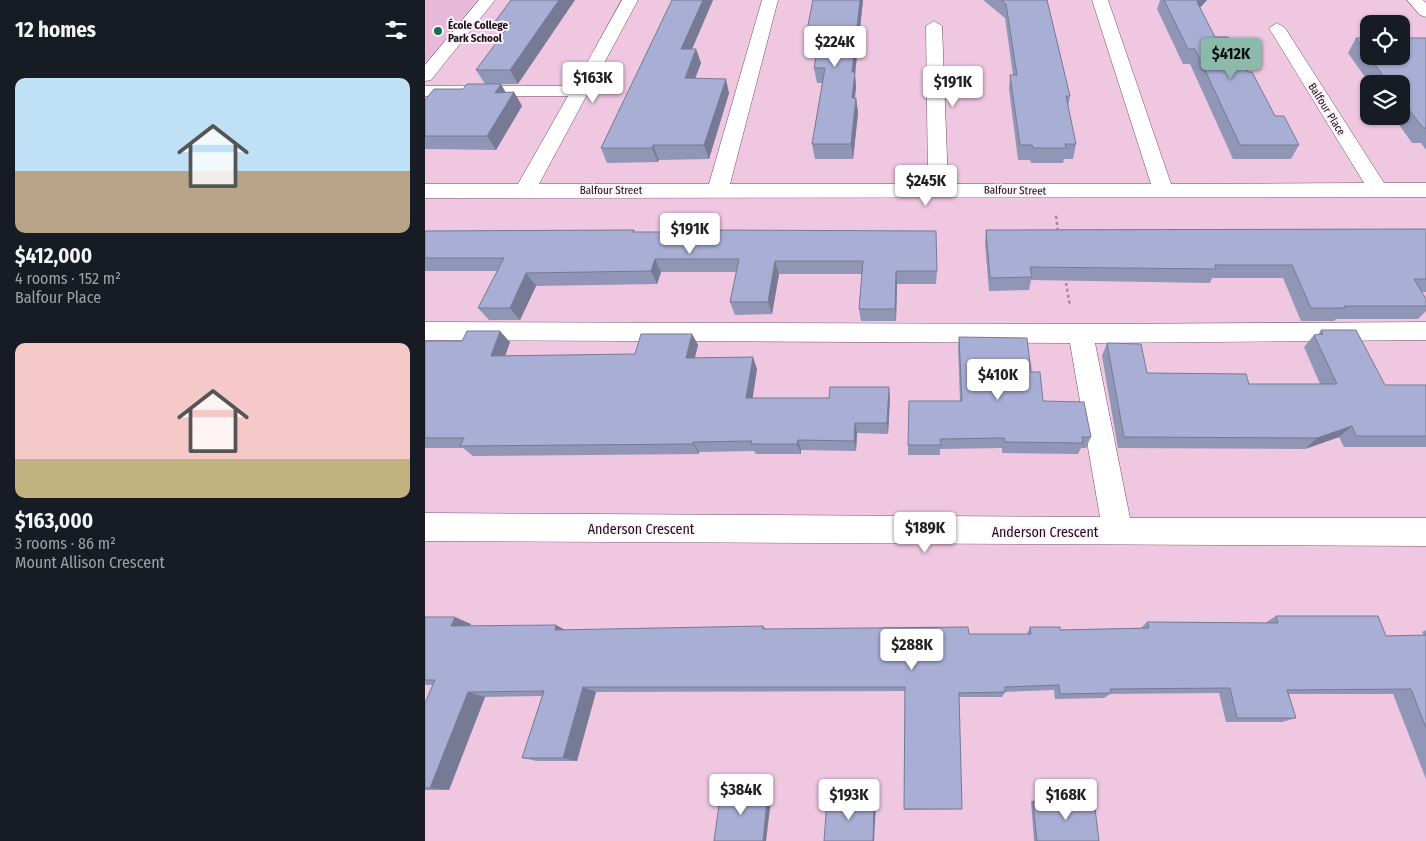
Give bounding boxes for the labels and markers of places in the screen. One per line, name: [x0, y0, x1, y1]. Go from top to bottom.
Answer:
place label: École College Park School: [448, 18, 508, 45]
marker: École College Park School: [432, 25, 444, 37]
pin: $224K: [800, 26, 870, 68]
pin: $412K: [1196, 38, 1266, 80]
pin: $163K: [558, 62, 628, 104]
pin: $191K: [918, 66, 988, 108]
pin: $245K: [891, 164, 961, 207]
pin: $191K: [655, 212, 725, 255]
pin: $410K: [963, 358, 1033, 401]
pin: $189K: [890, 512, 960, 554]
pin: $288K: [877, 628, 947, 671]
pin: $384K: [706, 774, 776, 816]
pin: $193K: [814, 778, 884, 821]
pin: $168K: [1031, 778, 1101, 821]

